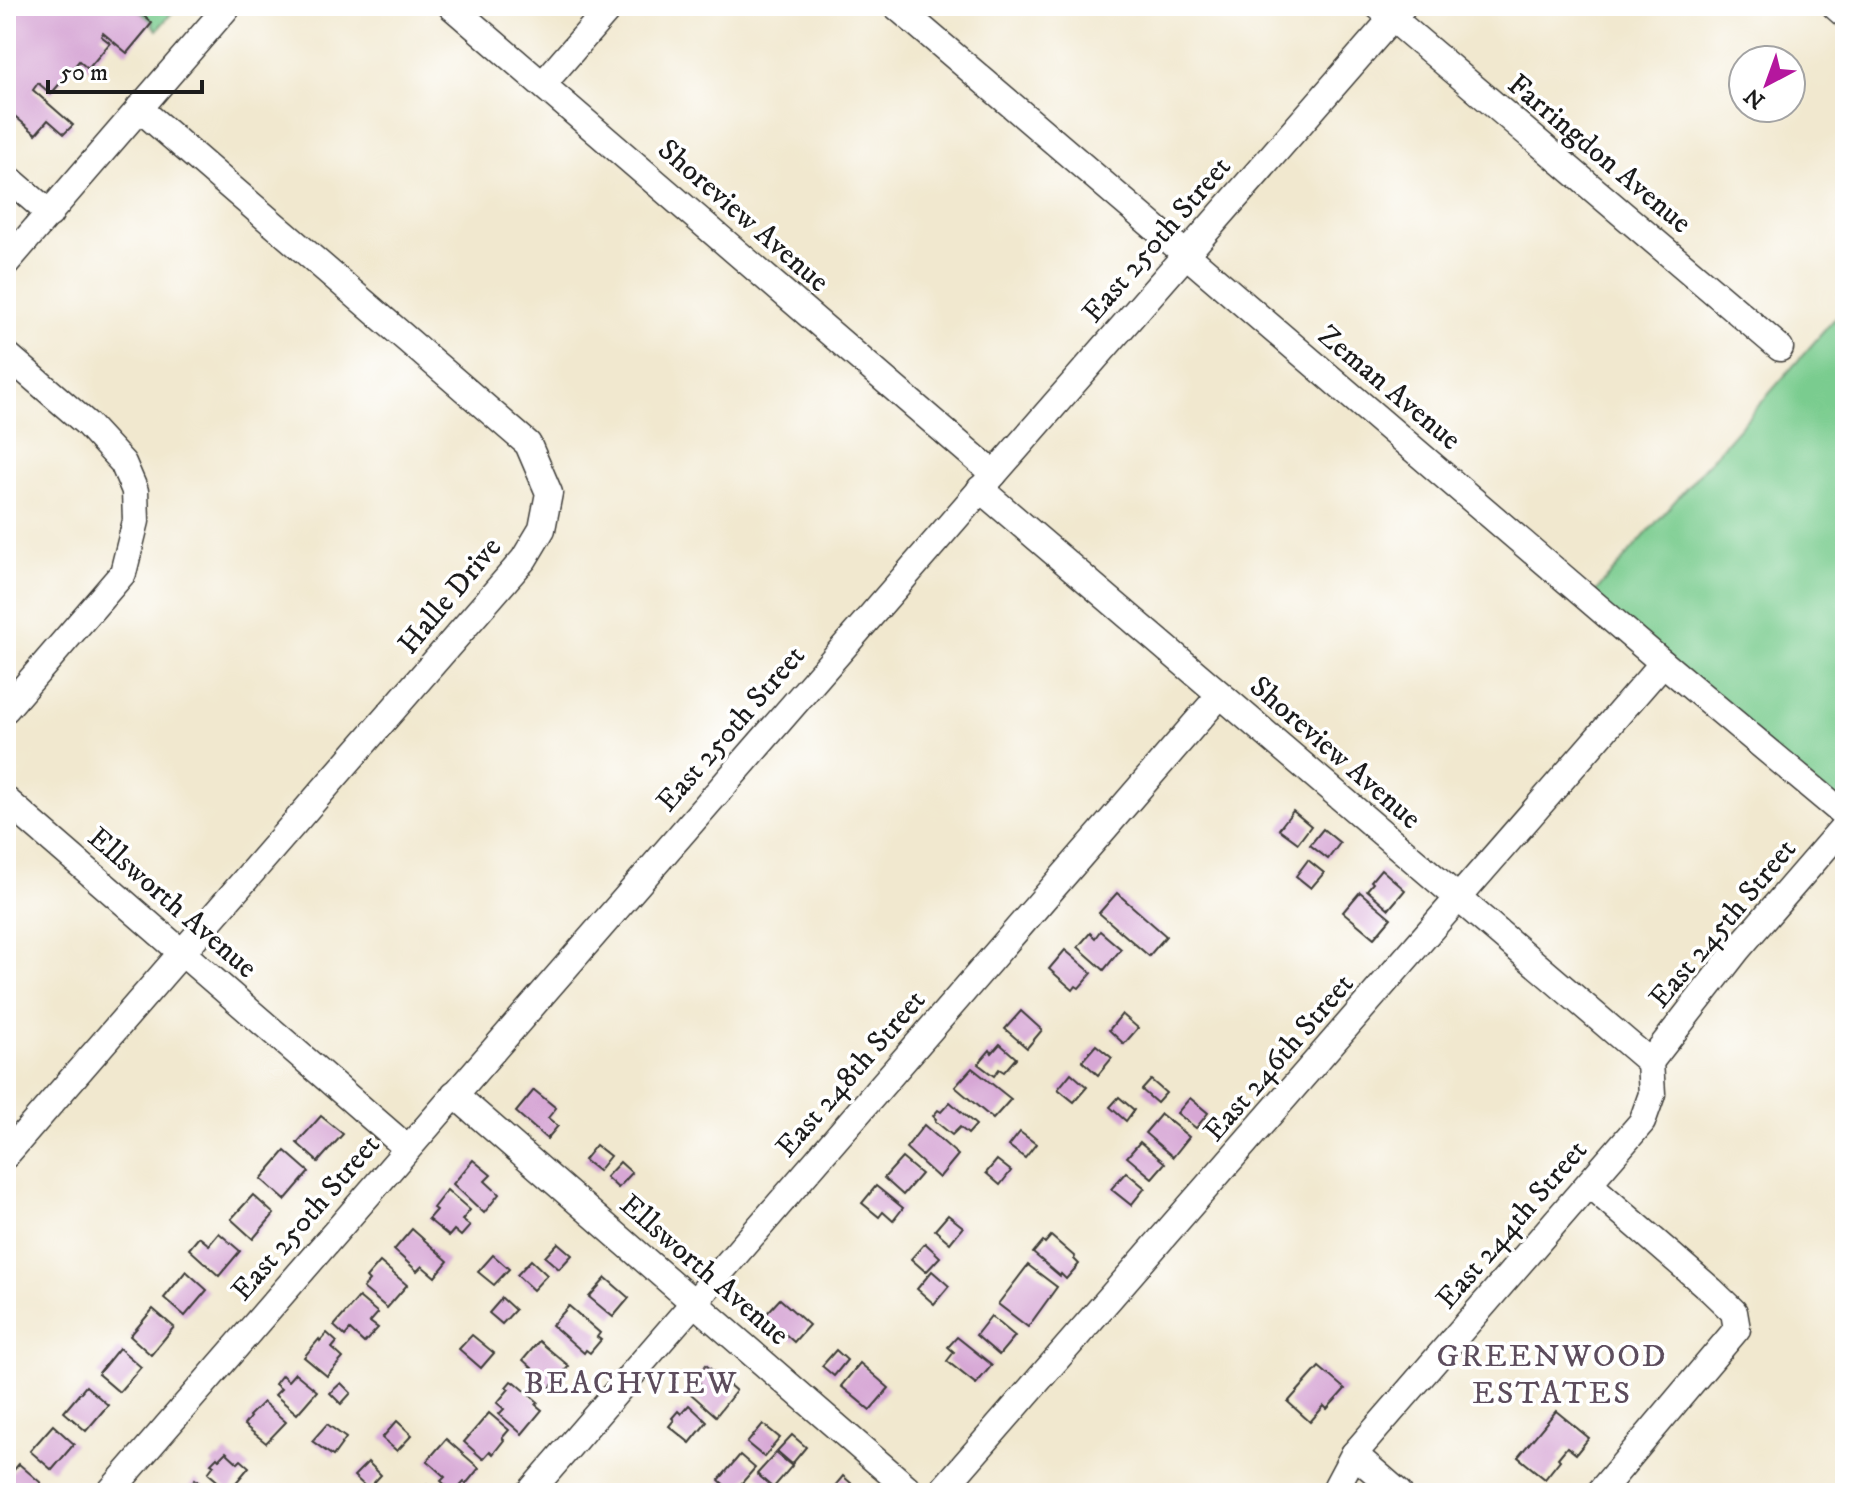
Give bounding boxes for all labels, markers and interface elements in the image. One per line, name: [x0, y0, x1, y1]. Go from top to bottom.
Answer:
scale bar: [48, 44, 202, 94]
north arrow: [1727, 44, 1807, 124]
text: 50 m: [60, 58, 108, 88]
street label: Farringdon Avenue: [1500, 66, 1699, 242]
text: N: [1739, 82, 1771, 114]
street label: Shoreview Avenue: [650, 132, 836, 301]
street label: East 250th Street: [1075, 149, 1239, 331]
street label: Zeman Avenue: [1310, 318, 1468, 459]
street label: Halle Drive: [390, 530, 510, 662]
street label: East 250th Street: [649, 638, 813, 820]
street label: Shoreview Avenue: [1242, 669, 1428, 838]
street label: Ellsworth Avenue: [80, 820, 264, 987]
street label: East 245th Street: [1642, 832, 1805, 1016]
street label: East 246th Street: [1196, 966, 1362, 1150]
street label: East 248th Street: [768, 983, 934, 1165]
street label: East 250th Street: [224, 1127, 388, 1309]
street label: East 244th Street: [1429, 1133, 1596, 1317]
street label: Ellsworth Avenue: [612, 1187, 796, 1354]
district label: GREENWOOD ESTATES: [1437, 1337, 1667, 1414]
district label: BEACHVIEW: [524, 1364, 738, 1404]

